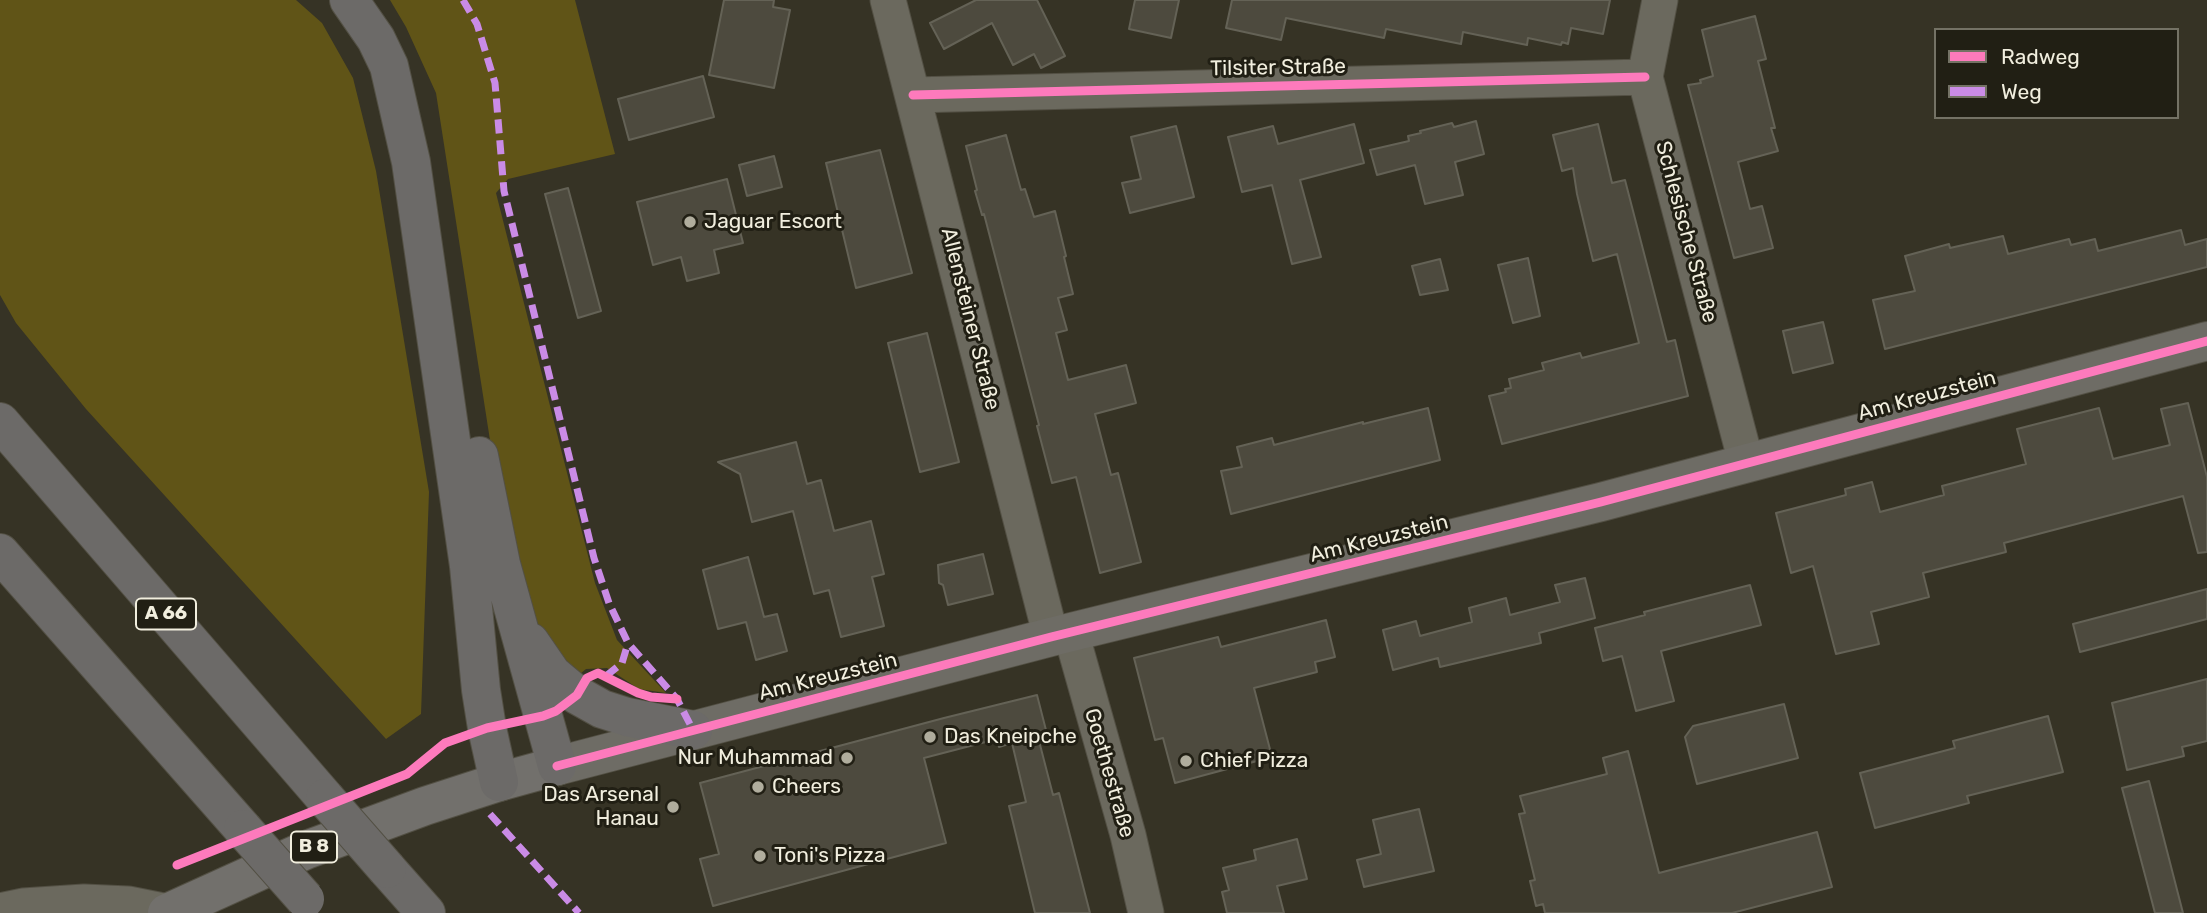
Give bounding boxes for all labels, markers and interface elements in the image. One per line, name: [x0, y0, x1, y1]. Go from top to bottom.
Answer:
legend: [1934, 28, 2179, 119]
text: Radweg: [2001, 44, 2080, 69]
street label: Tilsiter Straße: [1210, 54, 1346, 82]
text: Weg: [2001, 79, 2042, 104]
street label: Schlesische Straße: [1650, 138, 1722, 326]
place label: Jaguar Escort: [704, 209, 842, 235]
marker: Jaguar Escort: [682, 214, 698, 230]
street label: Allensteiner Straße: [935, 225, 1005, 413]
street label: Am Kreuzstein: [1855, 365, 1999, 427]
street label: Am Kreuzstein: [1307, 510, 1451, 568]
road number: A 66: [136, 598, 196, 629]
street label: Am Kreuzstein: [756, 648, 900, 706]
street label: Goethestraße: [1079, 705, 1139, 841]
place label: Das Kneipche: [944, 724, 1077, 750]
marker: Das Kneipche: [922, 729, 938, 745]
place label: Nur Muhammad: [678, 745, 833, 771]
place label: Chief Pizza: [1200, 748, 1308, 774]
marker: Nur Muhammad: [839, 750, 855, 766]
marker: Chief Pizza: [1178, 753, 1194, 769]
place label: Cheers: [772, 774, 841, 800]
marker: Cheers: [750, 779, 766, 795]
place label: Das Arsenal Hanau: [543, 782, 659, 832]
marker: Das Arsenal Hanau: [665, 799, 681, 815]
road number: B 8: [291, 832, 337, 862]
place label: Toni's Pizza: [774, 843, 886, 869]
marker: Toni's Pizza: [752, 848, 768, 864]

